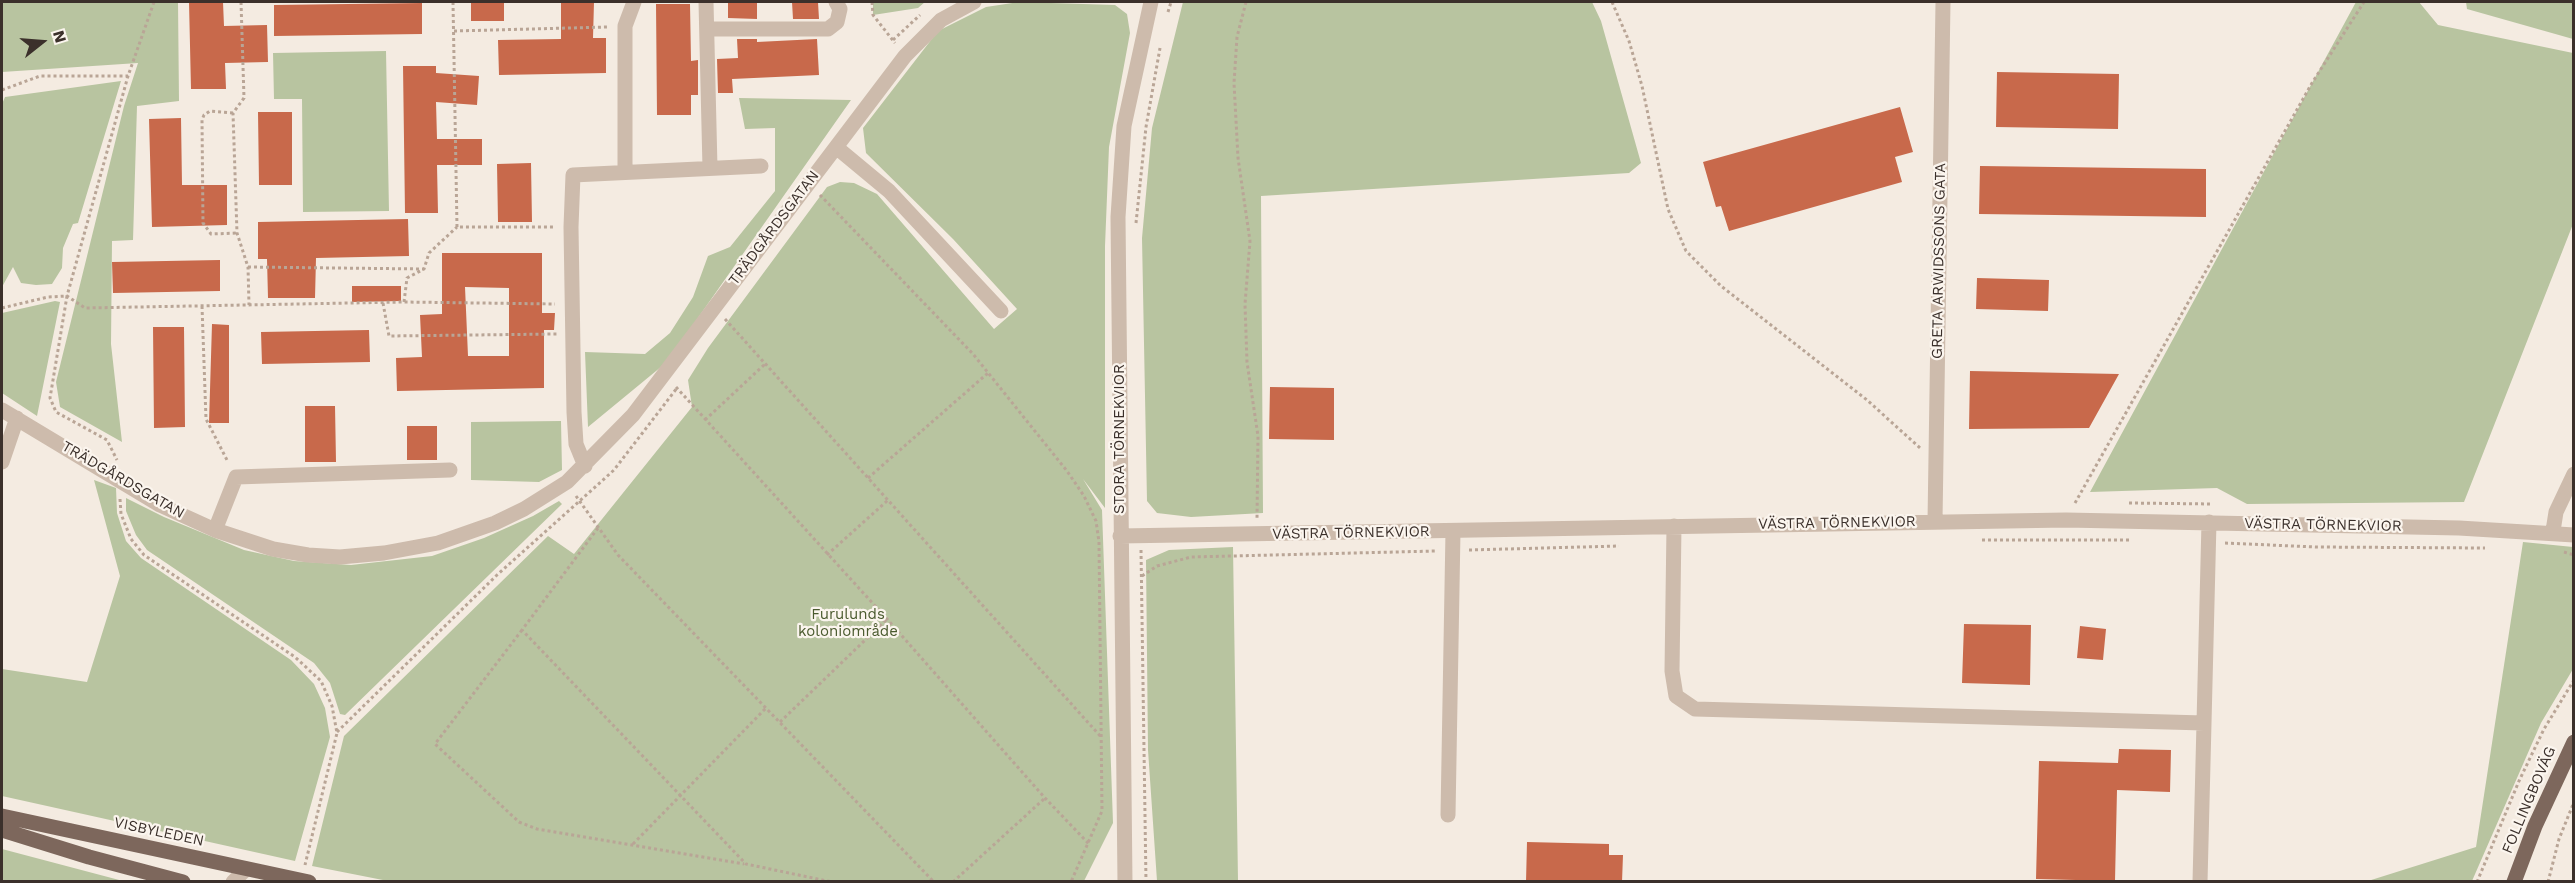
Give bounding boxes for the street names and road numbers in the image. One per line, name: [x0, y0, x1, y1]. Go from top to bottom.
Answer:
street label: GRETA ARWIDSSONS GATA: [1928, 163, 1950, 359]
street label: TRÄDGÅRDSGATAN: [725, 167, 823, 289]
street label: STORA TÖRNEKVIOR: [1111, 364, 1129, 514]
street label: TRÄDGÅRDSGATAN: [58, 437, 188, 523]
street label: VÄSTRA TÖRNEKVIOR: [1758, 513, 1916, 533]
street label: VÄSTRA TÖRNEKVIOR: [2244, 515, 2402, 535]
street label: VÄSTRA TÖRNEKVIOR: [1272, 523, 1430, 543]
street label: FOLLINGBOVÄG: [2498, 744, 2560, 856]
street label: VISBYLEDEN: [112, 814, 206, 850]

